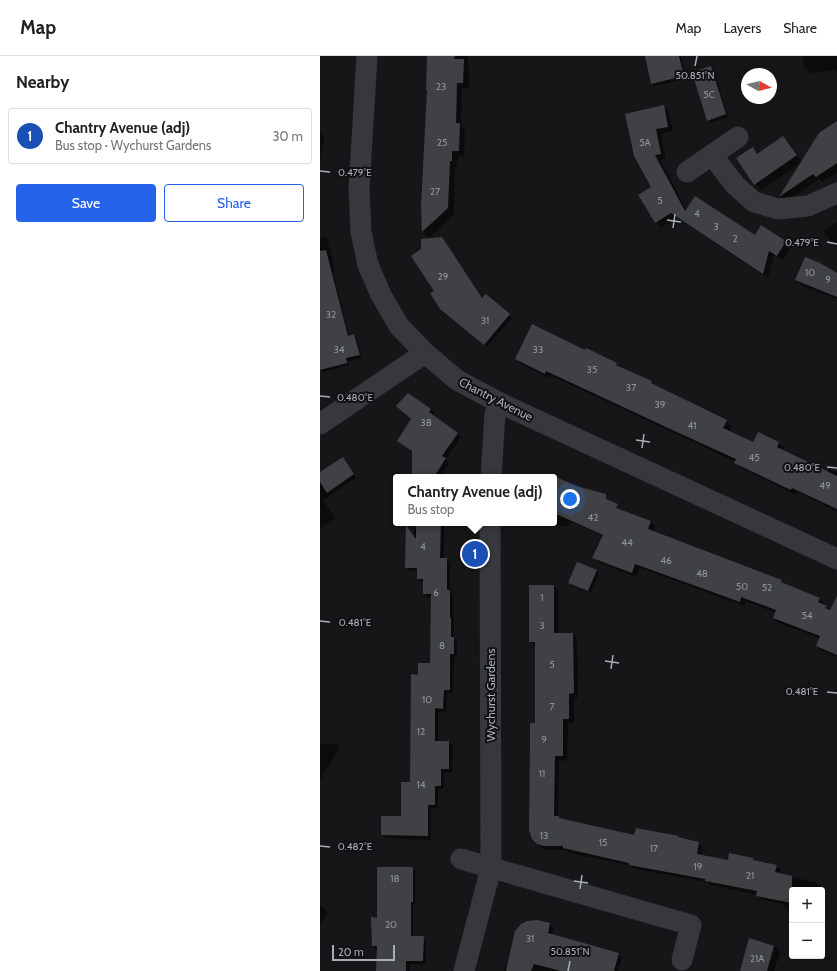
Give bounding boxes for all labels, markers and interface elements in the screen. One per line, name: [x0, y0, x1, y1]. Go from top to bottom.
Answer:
text: Map: [20, 16, 56, 39]
text: Map: [676, 19, 701, 37]
text: Layers: [723, 19, 761, 37]
text: Share: [783, 19, 817, 37]
north arrow: [741, 68, 777, 104]
text: 50.851°N: [676, 69, 714, 82]
text: Nearby: [16, 72, 69, 92]
house number: 23: [436, 80, 446, 93]
house number: 5C: [703, 88, 715, 101]
text: Chantry Avenue (adj): [55, 119, 190, 137]
text: 1: [28, 128, 32, 144]
text: 30 m: [273, 128, 303, 144]
house number: 25: [437, 136, 447, 149]
house number: 5A: [639, 136, 652, 149]
text: Bus stop · Wychurst Gardens: [55, 137, 211, 153]
text: 0.479°E: [338, 166, 372, 179]
button: Save: [16, 184, 156, 222]
button: Share: [164, 184, 304, 222]
house number: 27: [430, 185, 440, 198]
house number: 5: [657, 194, 663, 207]
house number: 4: [694, 207, 700, 220]
house number: 3: [713, 220, 719, 233]
house number: 2: [732, 232, 738, 245]
text: 0.479°E: [785, 236, 819, 249]
house number: 10: [805, 266, 815, 279]
house number: 29: [438, 270, 449, 283]
house number: 9: [825, 273, 831, 286]
house number: 32: [326, 308, 336, 321]
house number: 31: [481, 314, 489, 327]
house number: 34: [333, 343, 345, 356]
house number: 33: [533, 343, 543, 356]
house number: 35: [587, 363, 597, 376]
street label: Chantry Avenue: [457, 374, 535, 424]
house number: 37: [626, 381, 636, 394]
text: 0.480°E: [337, 391, 374, 404]
house number: 39: [654, 398, 666, 411]
house number: 38: [420, 416, 432, 429]
house number: 41: [687, 419, 697, 432]
house number: 45: [748, 451, 760, 464]
text: 0.480°E: [784, 461, 821, 474]
popup: [393, 474, 557, 526]
house number: 49: [819, 479, 831, 492]
text: Chantry Avenue (adj): [407, 483, 543, 501]
your location: [560, 489, 580, 509]
text: Bus stop: [407, 501, 454, 517]
house number: 42: [587, 511, 599, 524]
house number: 44: [621, 536, 633, 549]
pin: 1: [462, 539, 488, 569]
house number: 4: [420, 540, 426, 553]
house number: 46: [660, 554, 672, 567]
house number: 48: [696, 567, 708, 580]
house number: 50: [736, 580, 748, 593]
house number: 52: [762, 581, 772, 594]
house number: 6: [433, 586, 439, 599]
house number: 1: [540, 591, 544, 604]
house number: 54: [801, 609, 813, 622]
text: 0.481°E: [339, 616, 372, 629]
house number: 3: [539, 619, 545, 632]
house number: 8: [439, 639, 445, 652]
street label: Wychurst Gardens: [483, 649, 498, 741]
house number: 5: [549, 658, 555, 671]
text: 0.481°E: [786, 685, 819, 698]
house number: 10: [422, 693, 432, 706]
house number: 7: [549, 700, 555, 713]
house number: 12: [417, 725, 425, 738]
house number: 9: [541, 733, 547, 746]
house number: 11: [539, 767, 545, 780]
house number: 14: [416, 778, 426, 791]
house number: 13: [540, 829, 548, 842]
house number: 15: [599, 836, 607, 849]
text: 0.482°E: [338, 840, 373, 853]
house number: 17: [650, 842, 658, 855]
house number: 19: [694, 860, 703, 873]
house number: 21: [746, 869, 754, 882]
house number: 18: [390, 872, 400, 885]
map controls: [789, 887, 825, 959]
button: +: [789, 887, 825, 923]
house number: 20: [385, 918, 397, 931]
button: −: [789, 923, 825, 959]
house number: 31: [526, 932, 534, 945]
scale bar: [332, 943, 395, 962]
text: 20 m: [338, 945, 364, 959]
text: 50.851°N: [551, 945, 589, 958]
house number: 21A: [750, 952, 765, 965]

